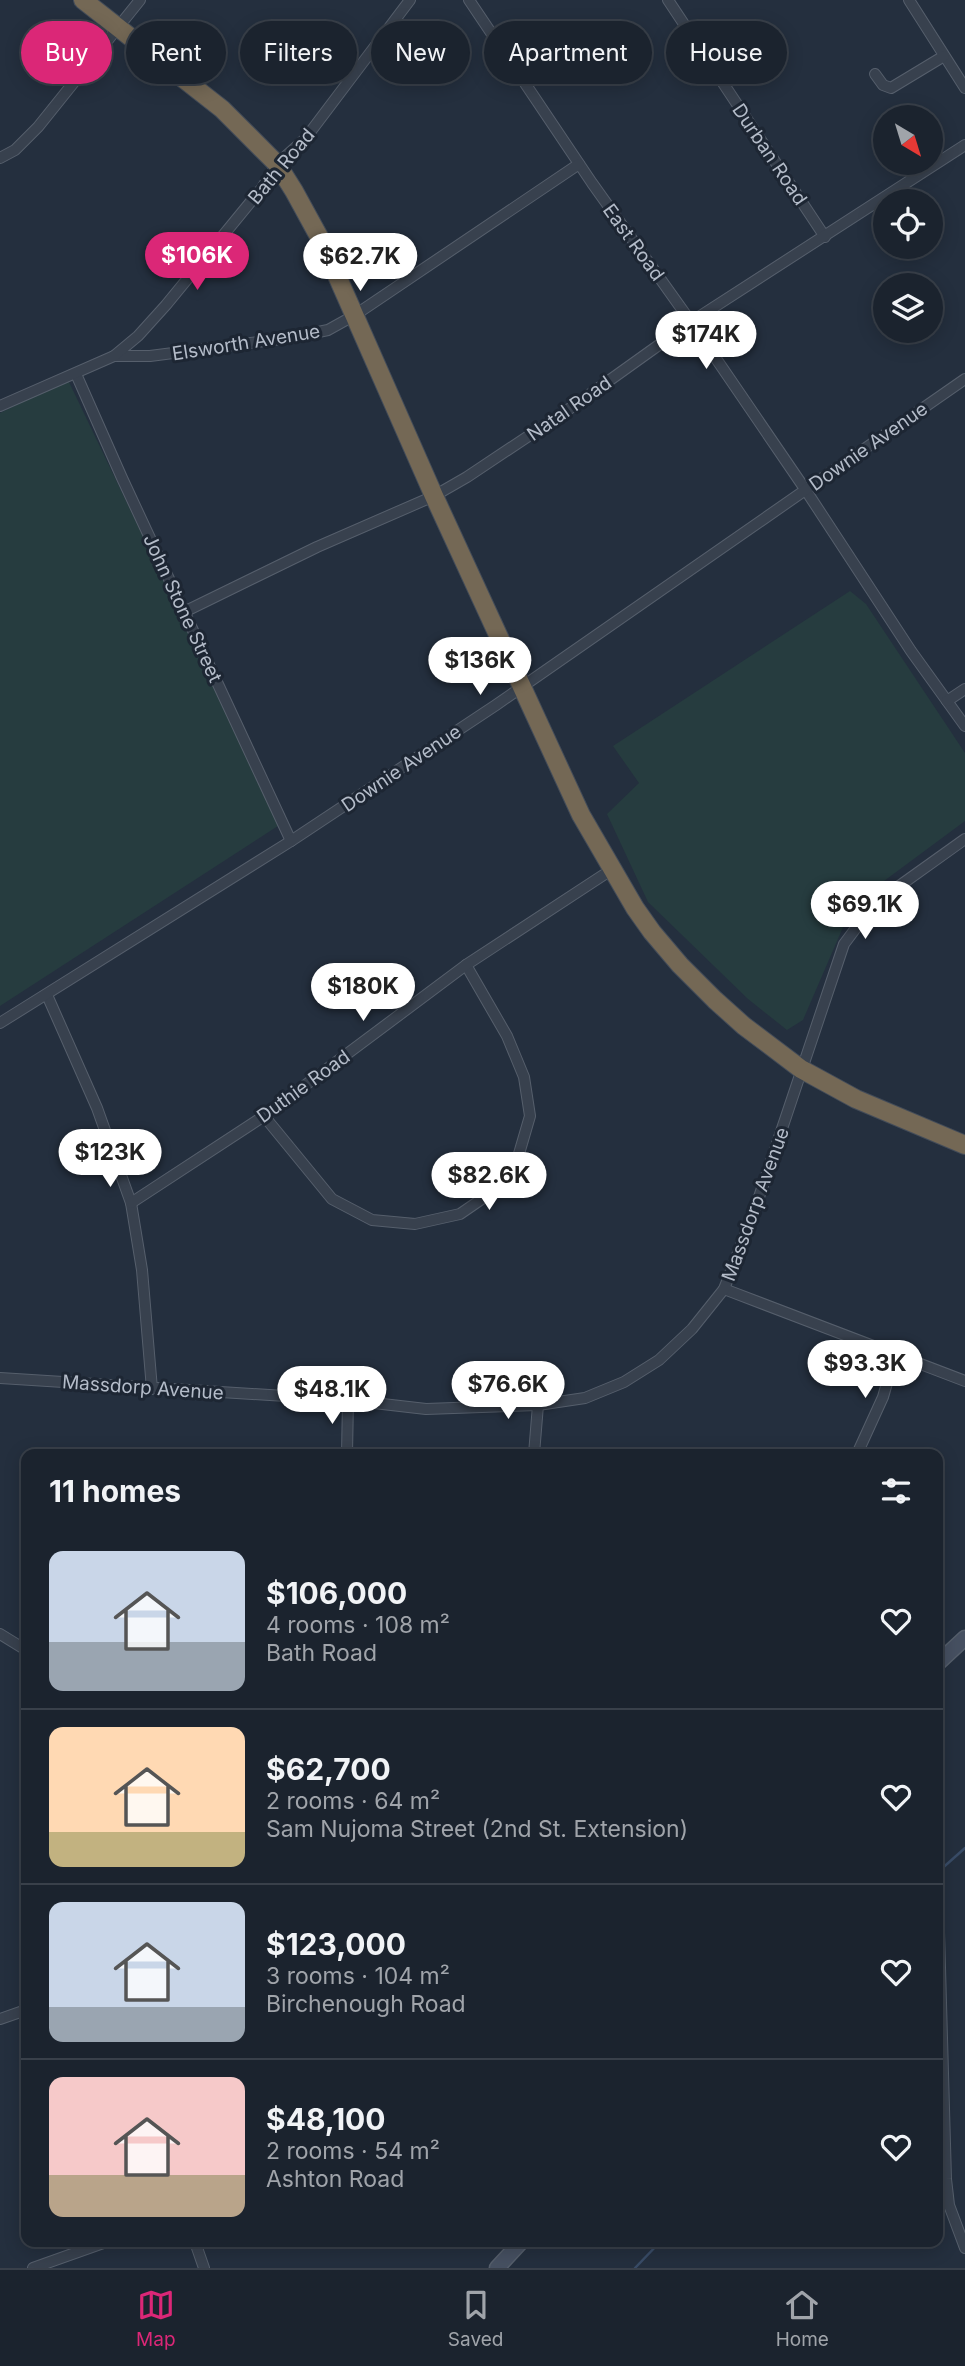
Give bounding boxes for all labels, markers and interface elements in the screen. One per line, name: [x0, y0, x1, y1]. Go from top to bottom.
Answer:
chip: Buy: [21, 21, 112, 84]
chip: Rent: [126, 21, 226, 84]
chip: Filters: [240, 21, 357, 84]
chip: New: [371, 21, 470, 84]
chip: Apartment: [484, 21, 652, 84]
chip: House: [666, 21, 787, 84]
street label: Durban Road: [727, 99, 812, 209]
north arrow: [873, 105, 943, 175]
map controls: [873, 105, 943, 343]
street label: Bath Road: [243, 124, 320, 209]
button: locate: [873, 189, 943, 259]
street label: East Road: [598, 199, 669, 285]
pin: $106K: [148, 232, 246, 292]
pin: $62.7K: [303, 233, 417, 293]
text: $106K: [161, 241, 233, 269]
text: $62.7K: [319, 242, 401, 270]
button: layers: [873, 273, 943, 343]
pin: $174K: [657, 312, 755, 371]
street label: Elsworth Avenue: [170, 319, 322, 366]
text: $174K: [671, 320, 741, 348]
street label: Natal Road: [523, 371, 616, 446]
street label: Downie Avenue: [805, 397, 932, 496]
street label: John Stone Street: [138, 530, 227, 686]
pin: $136K: [431, 638, 529, 697]
text: $136K: [444, 646, 516, 674]
street label: Downie Avenue: [337, 720, 465, 817]
pin: $69.1K: [808, 881, 922, 941]
text: $69.1K: [827, 890, 903, 918]
pin: $180K: [314, 964, 412, 1023]
text: $180K: [327, 972, 399, 1000]
street label: Duthie Road: [252, 1045, 354, 1128]
street label: Massdorp Avenue: [717, 1124, 794, 1284]
pin: $123K: [61, 1130, 159, 1189]
text: $123K: [75, 1138, 145, 1166]
pin: $82.6K: [432, 1152, 546, 1212]
text: $82.6K: [447, 1161, 531, 1189]
pin: $93.3K: [808, 1340, 922, 1400]
text: $93.3K: [824, 1349, 906, 1377]
pin: $76.6K: [451, 1362, 565, 1421]
pin: $48.1K: [275, 1366, 389, 1426]
street label: Massdorp Avenue: [61, 1370, 225, 1405]
text: $76.6K: [468, 1370, 548, 1398]
text: $48.1K: [293, 1375, 371, 1403]
icon: filters: [877, 1472, 915, 1510]
text: 11 homes: [49, 1473, 181, 1509]
text: $106,000: [266, 1575, 407, 1611]
icon: home: [105, 1579, 189, 1663]
icon: heart: [877, 1602, 915, 1640]
text: 4 rooms · 108 m²: [266, 1611, 450, 1639]
text: Bath Road: [266, 1639, 377, 1667]
text: $62,700: [266, 1751, 391, 1787]
icon: home: [105, 1755, 189, 1839]
icon: heart: [877, 1778, 915, 1816]
text: 2 rooms · 64 m²: [266, 1787, 440, 1815]
text: Sam Nujoma Street (2nd St. Extension): [266, 1815, 688, 1843]
text: $123,000: [266, 1926, 406, 1962]
icon: home: [105, 1930, 189, 2014]
icon: heart: [877, 1953, 915, 1991]
text: 3 rooms · 104 m²: [266, 1962, 450, 1990]
text: Birchenough Road: [266, 1990, 466, 2018]
text: $48,100: [266, 2101, 386, 2137]
icon: home: [105, 2105, 189, 2189]
icon: heart: [877, 2128, 915, 2166]
text: 2 rooms · 54 m²: [266, 2137, 440, 2165]
text: Ashton Road: [266, 2165, 404, 2193]
tab: Map: [136, 2286, 176, 2351]
tab: Saved: [448, 2286, 503, 2351]
tab: Home: [776, 2286, 829, 2351]

